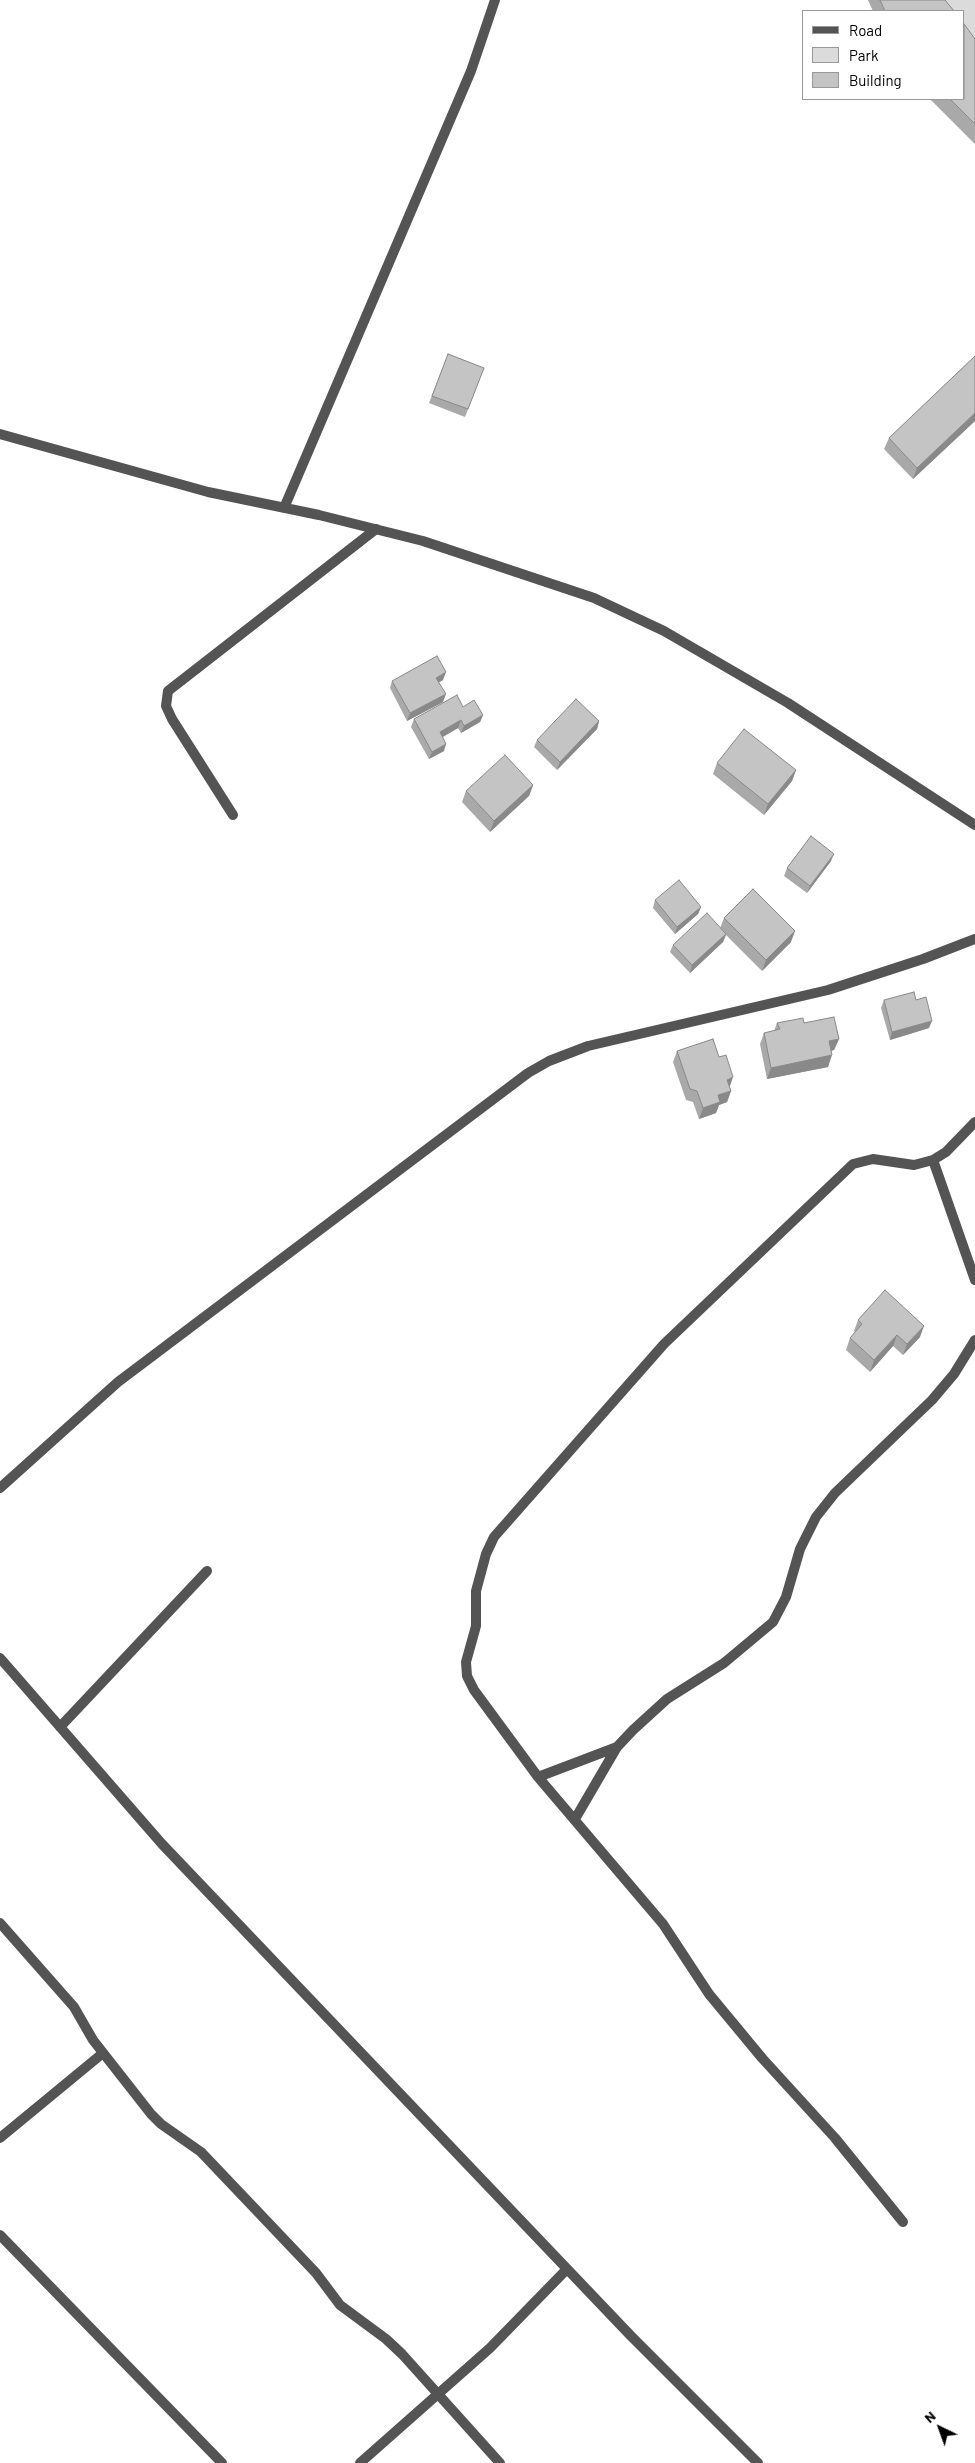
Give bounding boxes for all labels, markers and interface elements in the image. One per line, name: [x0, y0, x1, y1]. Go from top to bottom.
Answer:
legend: [802, 10, 965, 100]
text: Road: [849, 21, 882, 39]
text: Park: [849, 46, 878, 64]
text: Building: [849, 71, 902, 89]
north arrow: [915, 2403, 965, 2453]
text: N: [920, 2407, 939, 2426]

